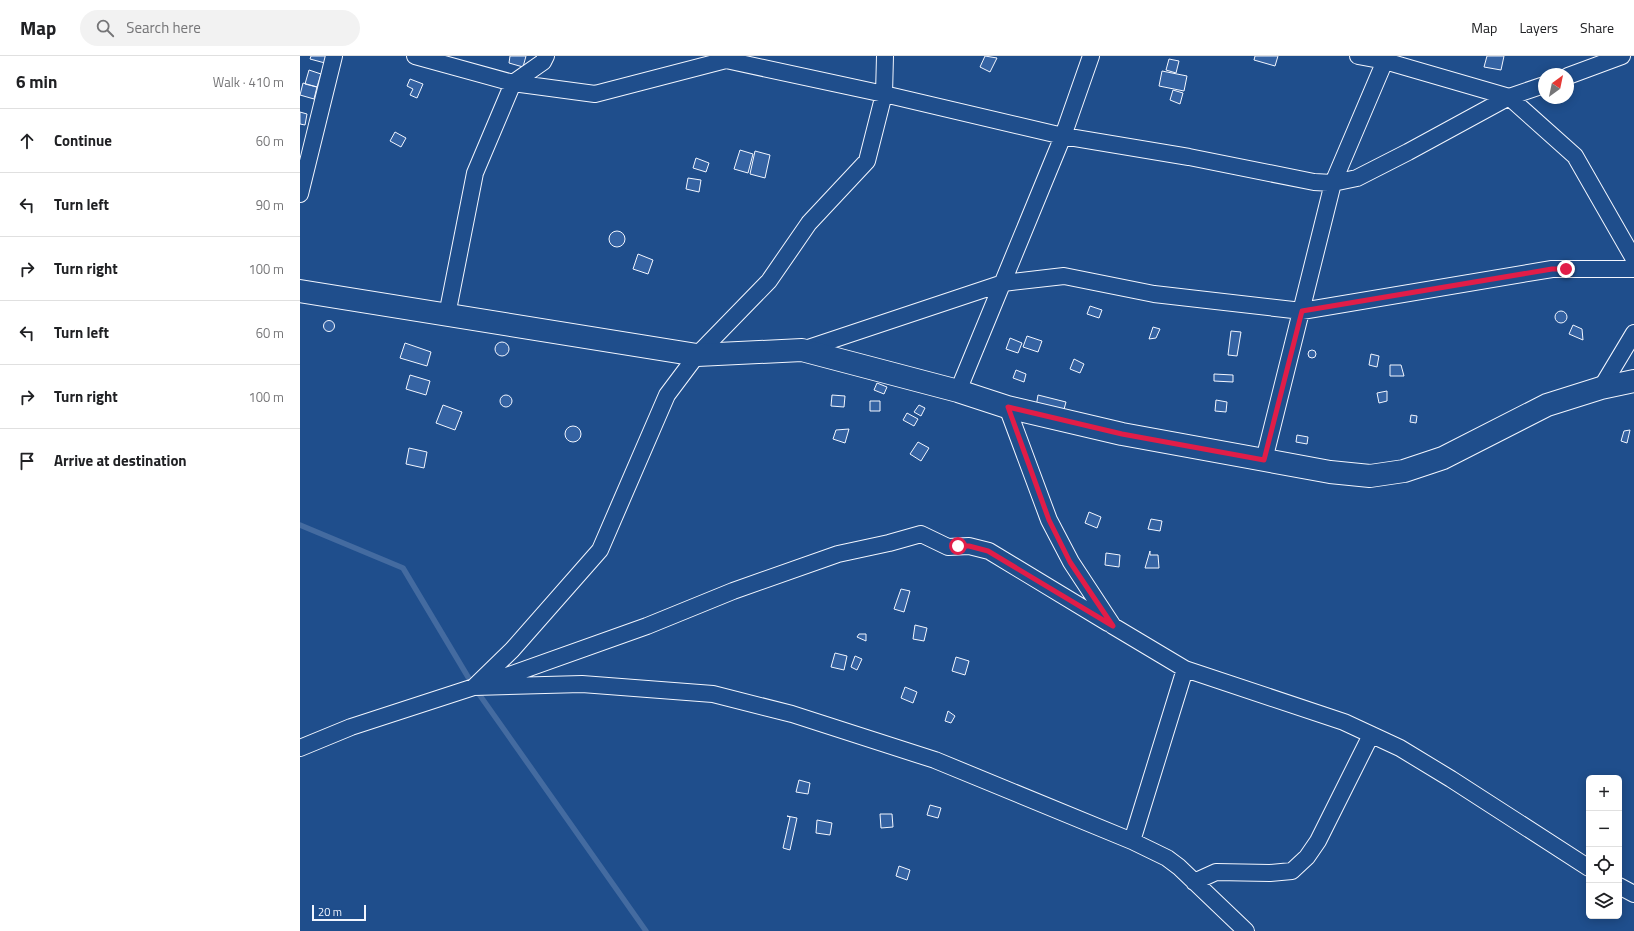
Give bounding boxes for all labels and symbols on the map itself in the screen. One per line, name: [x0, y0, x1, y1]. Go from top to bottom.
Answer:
north arrow: [1538, 68, 1574, 104]
route end: [1557, 260, 1575, 278]
route start: [949, 537, 967, 555]
scale bar: [312, 903, 366, 922]

